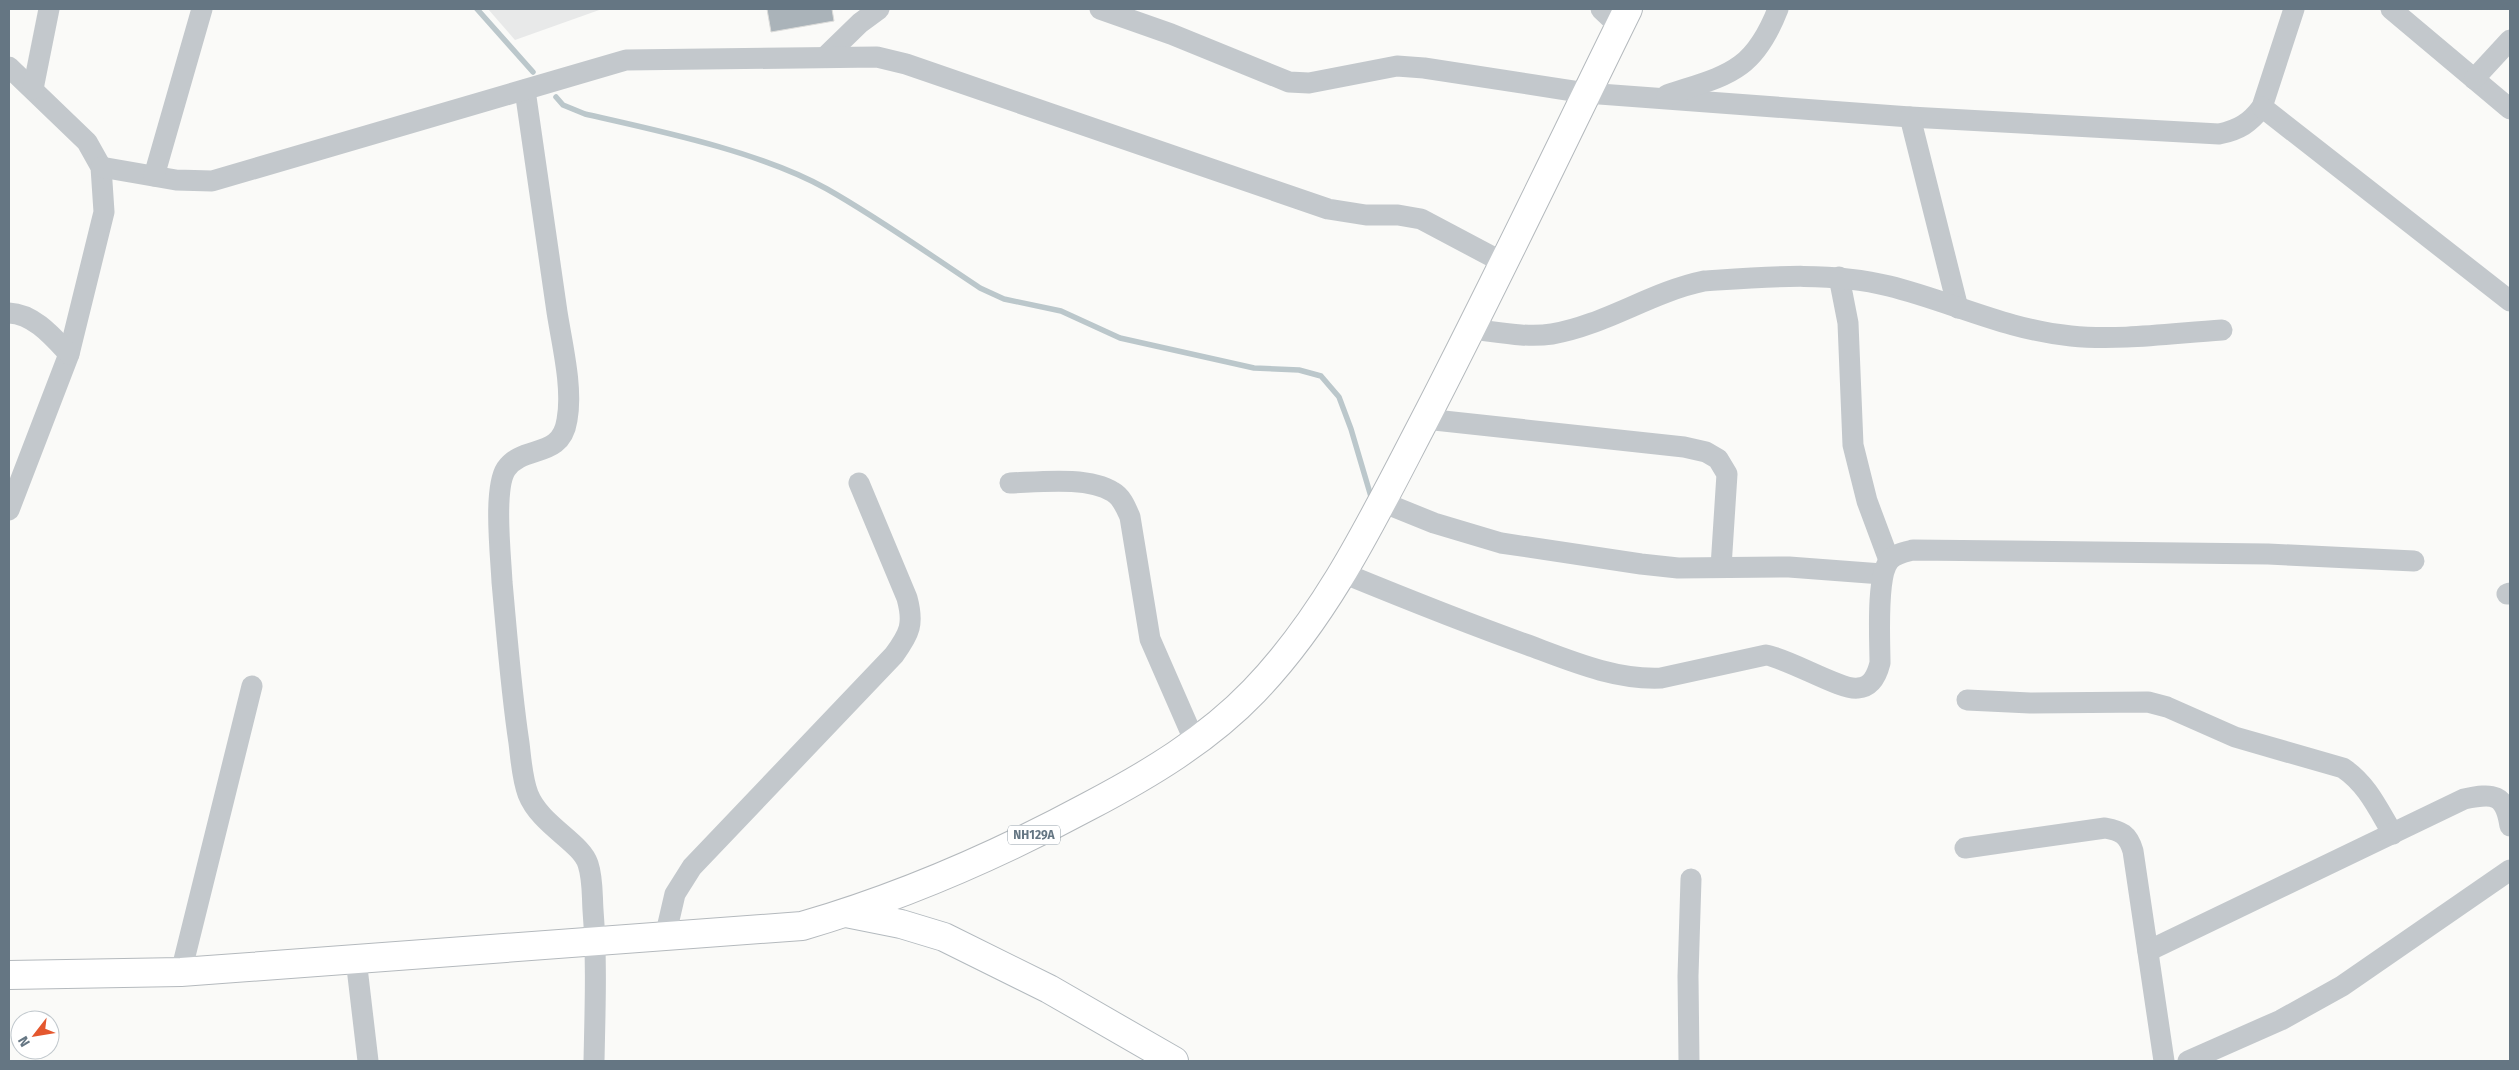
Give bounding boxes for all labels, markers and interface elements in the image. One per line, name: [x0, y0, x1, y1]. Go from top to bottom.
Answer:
road number: NH129A: [1008, 826, 1060, 844]
north arrow: [10, 1010, 60, 1060]
text: N: [15, 1033, 34, 1050]

